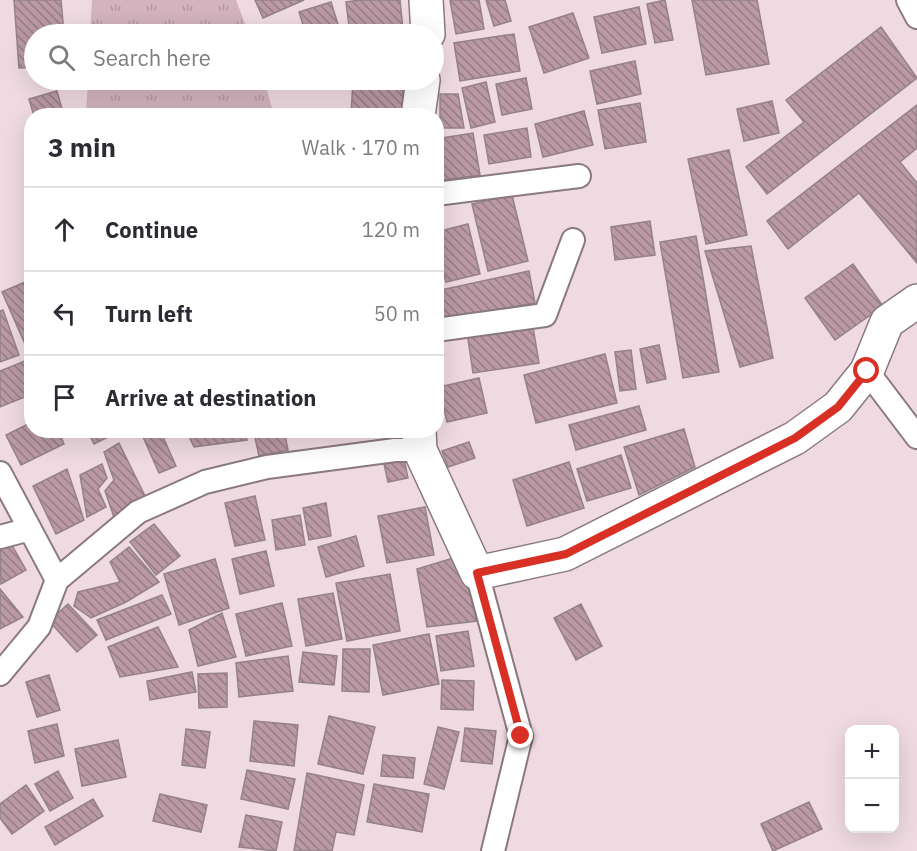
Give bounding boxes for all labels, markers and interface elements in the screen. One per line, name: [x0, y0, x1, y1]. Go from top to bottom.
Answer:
search box: [24, 24, 444, 90]
icon: search: [45, 41, 78, 74]
text: Search here: [93, 43, 211, 72]
text: 3 min: [48, 130, 116, 164]
text: Walk · 170 m: [302, 134, 420, 161]
icon: ahead: [48, 213, 81, 246]
text: Continue: [105, 215, 198, 244]
text: 120 m: [362, 216, 420, 243]
icon: left: [48, 297, 81, 330]
text: Turn left: [105, 299, 193, 328]
text: 50 m: [374, 300, 420, 327]
route start: [853, 357, 879, 383]
icon: arrive: [48, 381, 81, 414]
text: Arrive at destination: [105, 383, 316, 412]
route end: [507, 722, 533, 748]
map controls: [845, 725, 899, 833]
button: +: [845, 725, 899, 779]
button: −: [845, 779, 899, 833]

